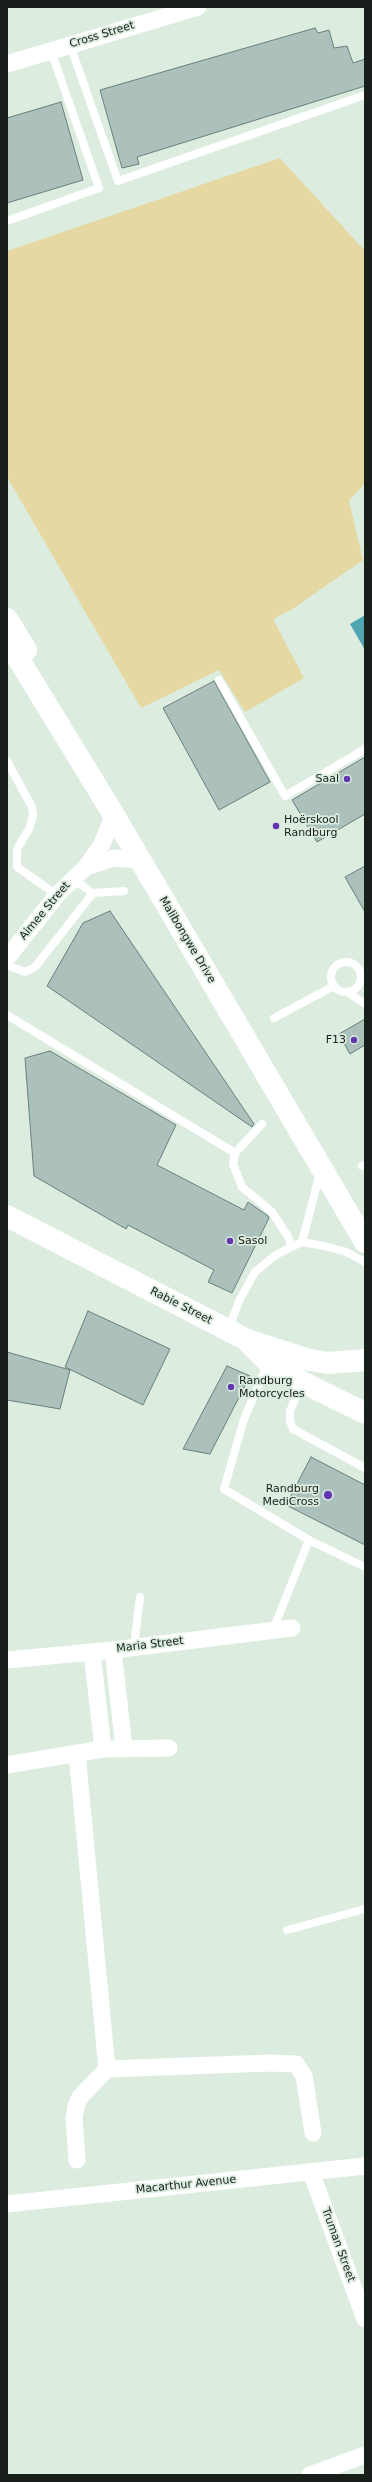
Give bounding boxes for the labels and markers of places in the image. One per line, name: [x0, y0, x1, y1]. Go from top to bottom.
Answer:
place label: Saal: [315, 772, 339, 786]
marker: Saal: [342, 774, 352, 784]
place label: Hoërskool Randburg: [284, 813, 339, 839]
marker: Hoërskool Randburg: [271, 821, 281, 831]
place label: F13: [326, 1033, 346, 1047]
marker: F13: [349, 1035, 359, 1045]
place label: Sasol: [238, 1234, 267, 1248]
marker: Sasol: [225, 1236, 235, 1246]
place label: Randburg Motorcycles: [239, 1374, 305, 1400]
marker: Randburg Motorcycles: [226, 1382, 236, 1392]
place label: Randburg MediCross: [263, 1482, 319, 1508]
marker: Randburg MediCross: [322, 1489, 334, 1501]

